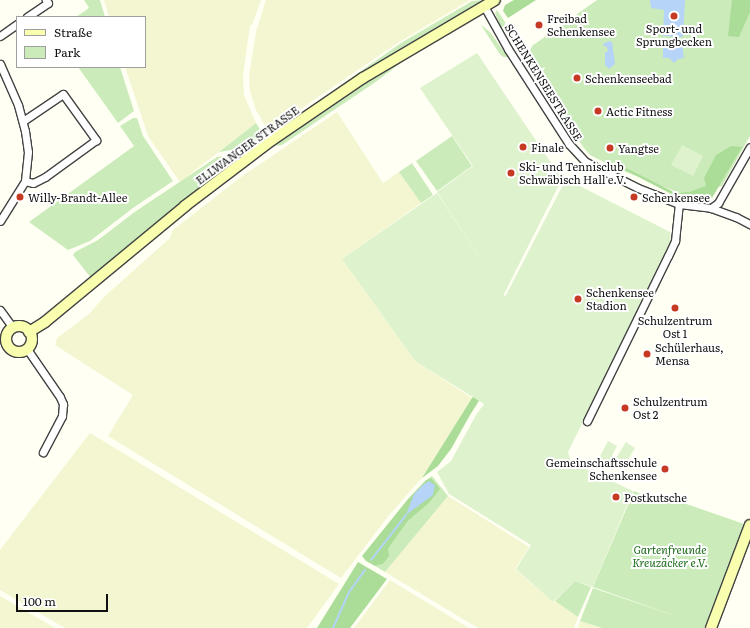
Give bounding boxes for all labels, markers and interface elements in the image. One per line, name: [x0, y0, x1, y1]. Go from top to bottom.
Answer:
marker: Sport- und Sprungbecken: [669, 11, 679, 21]
place label: Freibad Schenkensee: [547, 12, 615, 38]
legend: [16, 16, 146, 68]
marker: Freibad Schenkensee: [534, 20, 544, 30]
street label: SCHENKENSEESTRASSE: [503, 21, 585, 143]
place label: Sport- und Sprungbecken: [636, 22, 712, 48]
text: Straße: [54, 23, 92, 41]
text: Park: [54, 43, 80, 61]
place label: Schenkenseebad: [585, 71, 672, 85]
marker: Schenkenseebad: [572, 73, 582, 83]
street label: ELLWANGER STRASSE: [193, 103, 301, 187]
place label: Actic Fitness: [606, 104, 672, 118]
marker: Actic Fitness: [593, 106, 603, 116]
place label: Finale: [531, 140, 564, 154]
place label: Yangtse: [618, 141, 659, 155]
marker: Finale: [518, 142, 528, 152]
marker: Yangtse: [605, 143, 615, 153]
place label: Ski- und Tennisclub Schwäbisch Hall e.V.: [519, 160, 627, 186]
marker: Ski- und Tennisclub Schwäbisch Hall e.V.: [506, 168, 516, 178]
place label: Willy-Brandt-Allee: [28, 190, 127, 204]
place label: Schenkensee: [642, 190, 710, 204]
marker: Willy-Brandt-Allee: [15, 192, 25, 202]
marker: Schenkensee: [629, 192, 639, 202]
place label: Schenkensee Stadion: [586, 286, 654, 312]
marker: Schenkensee Stadion: [573, 294, 583, 304]
marker: Schulzentrum Ost 1: [670, 303, 680, 313]
place label: Schulzentrum Ost 1: [638, 314, 712, 340]
place label: Schülerhaus, Mensa: [655, 341, 724, 367]
marker: Schülerhaus, Mensa: [642, 349, 652, 359]
place label: Schulzentrum Ost 2: [633, 395, 708, 421]
marker: Schulzentrum Ost 2: [620, 403, 630, 413]
place label: Gemeinschaftsschule Schenkensee: [546, 456, 657, 482]
marker: Gemeinschaftsschule Schenkensee: [660, 464, 670, 474]
place label: Postkutsche: [624, 490, 687, 504]
marker: Postkutsche: [611, 492, 621, 502]
park label: Gartenfreunde Kreuzäcker e.V.: [632, 543, 708, 569]
scale bar: [18, 586, 110, 612]
text: 100 m: [23, 592, 56, 610]

